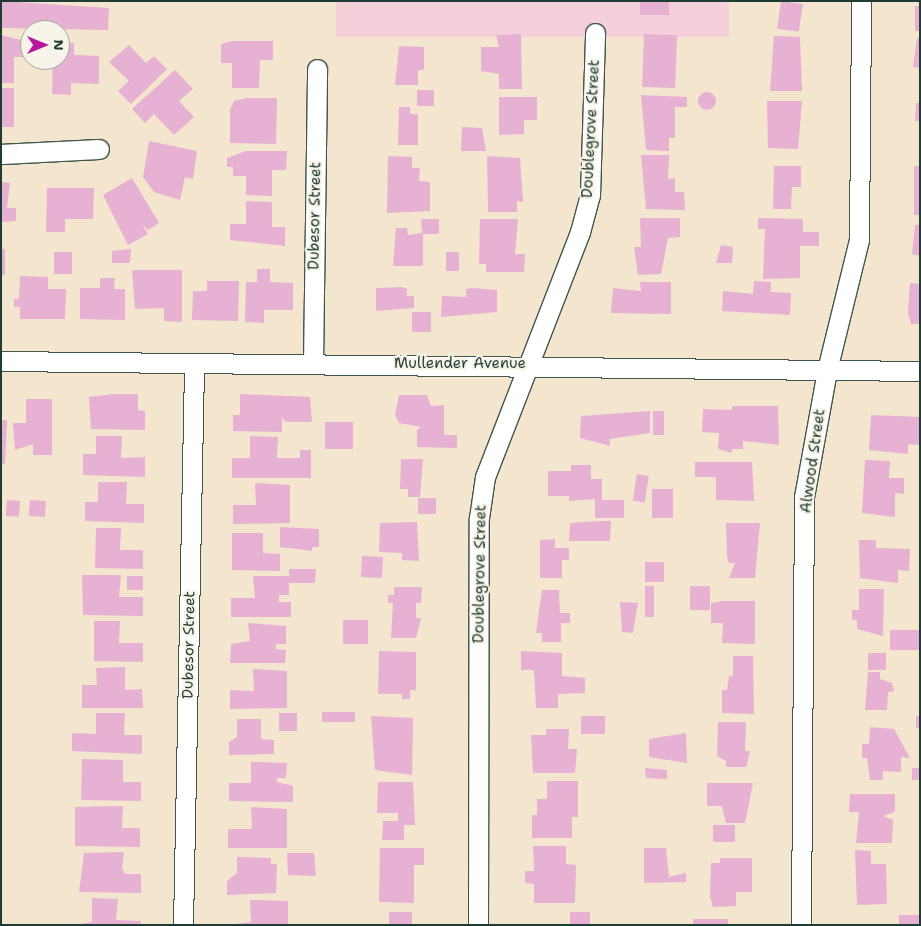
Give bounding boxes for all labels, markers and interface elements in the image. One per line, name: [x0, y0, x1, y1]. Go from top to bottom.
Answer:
north arrow: [20, 20, 70, 70]
text: N: [50, 39, 68, 51]
street label: Doublegrove Street: [578, 59, 604, 199]
street label: Dubesor Street: [305, 162, 325, 270]
street label: Mullender Avenue: [394, 355, 526, 373]
street label: Alwood Street: [797, 408, 829, 514]
street label: Doublegrove Street: [470, 505, 490, 643]
street label: Dubesor Street: [179, 591, 199, 699]

